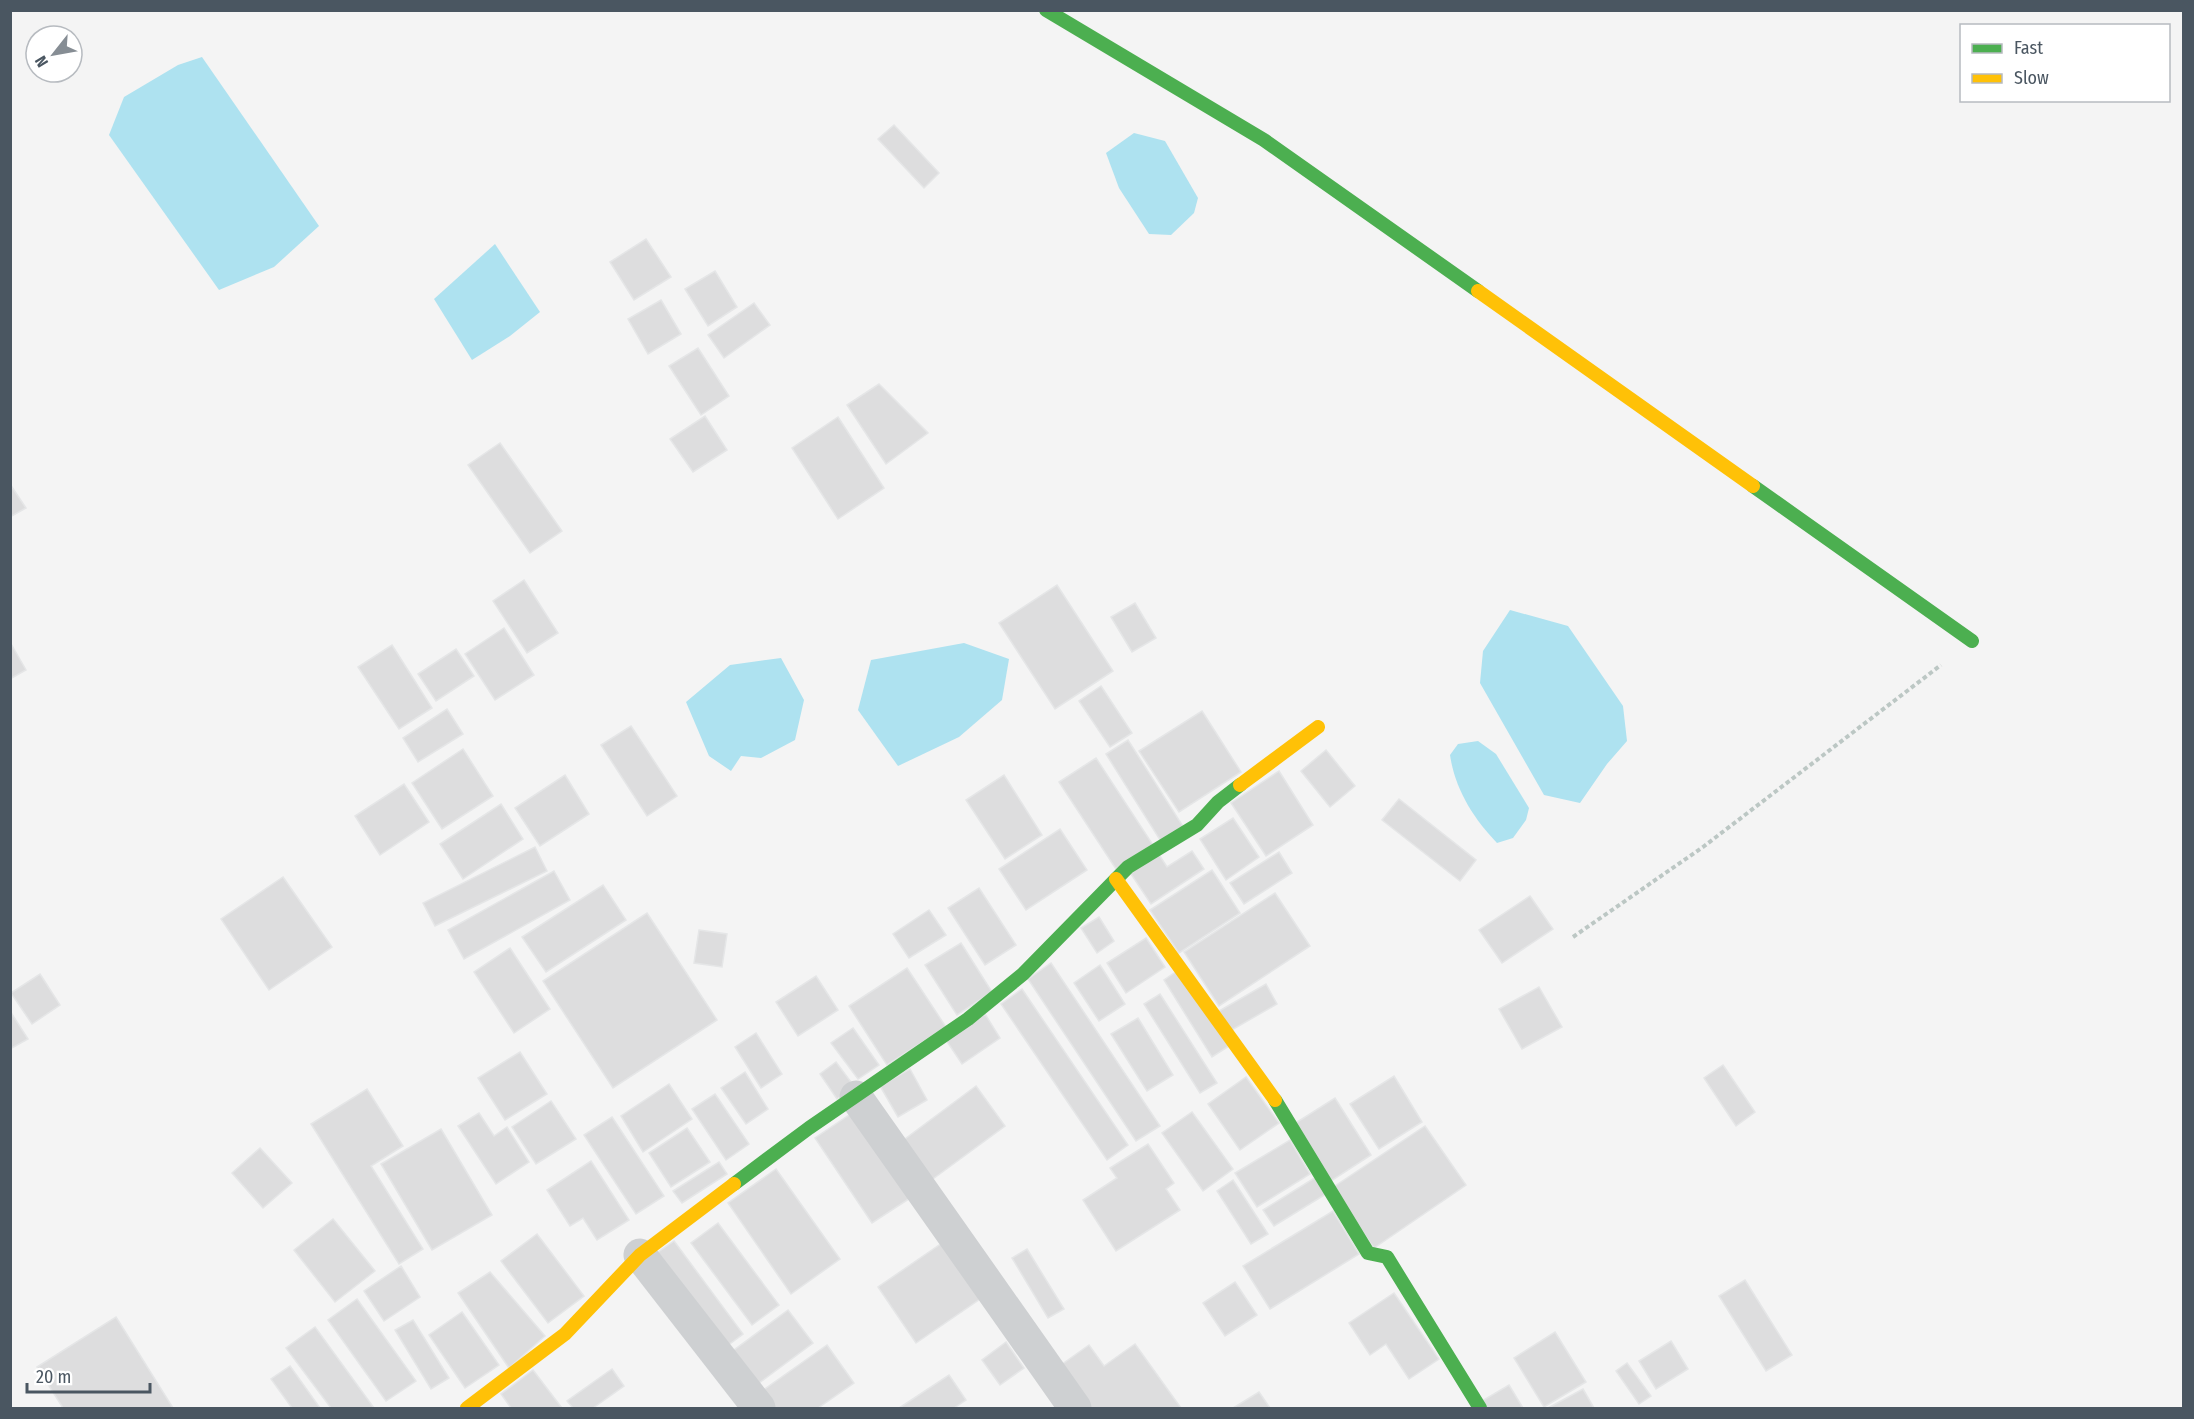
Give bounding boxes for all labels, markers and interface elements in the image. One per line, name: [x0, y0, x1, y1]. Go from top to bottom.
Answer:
north arrow: [24, 24, 84, 84]
legend: [1960, 24, 2170, 102]
text: Fast: [2014, 37, 2043, 59]
text: N: [31, 52, 52, 70]
text: Slow: [2014, 67, 2049, 89]
scale bar: [27, 1356, 150, 1394]
text: 20 m: [36, 1366, 71, 1388]

